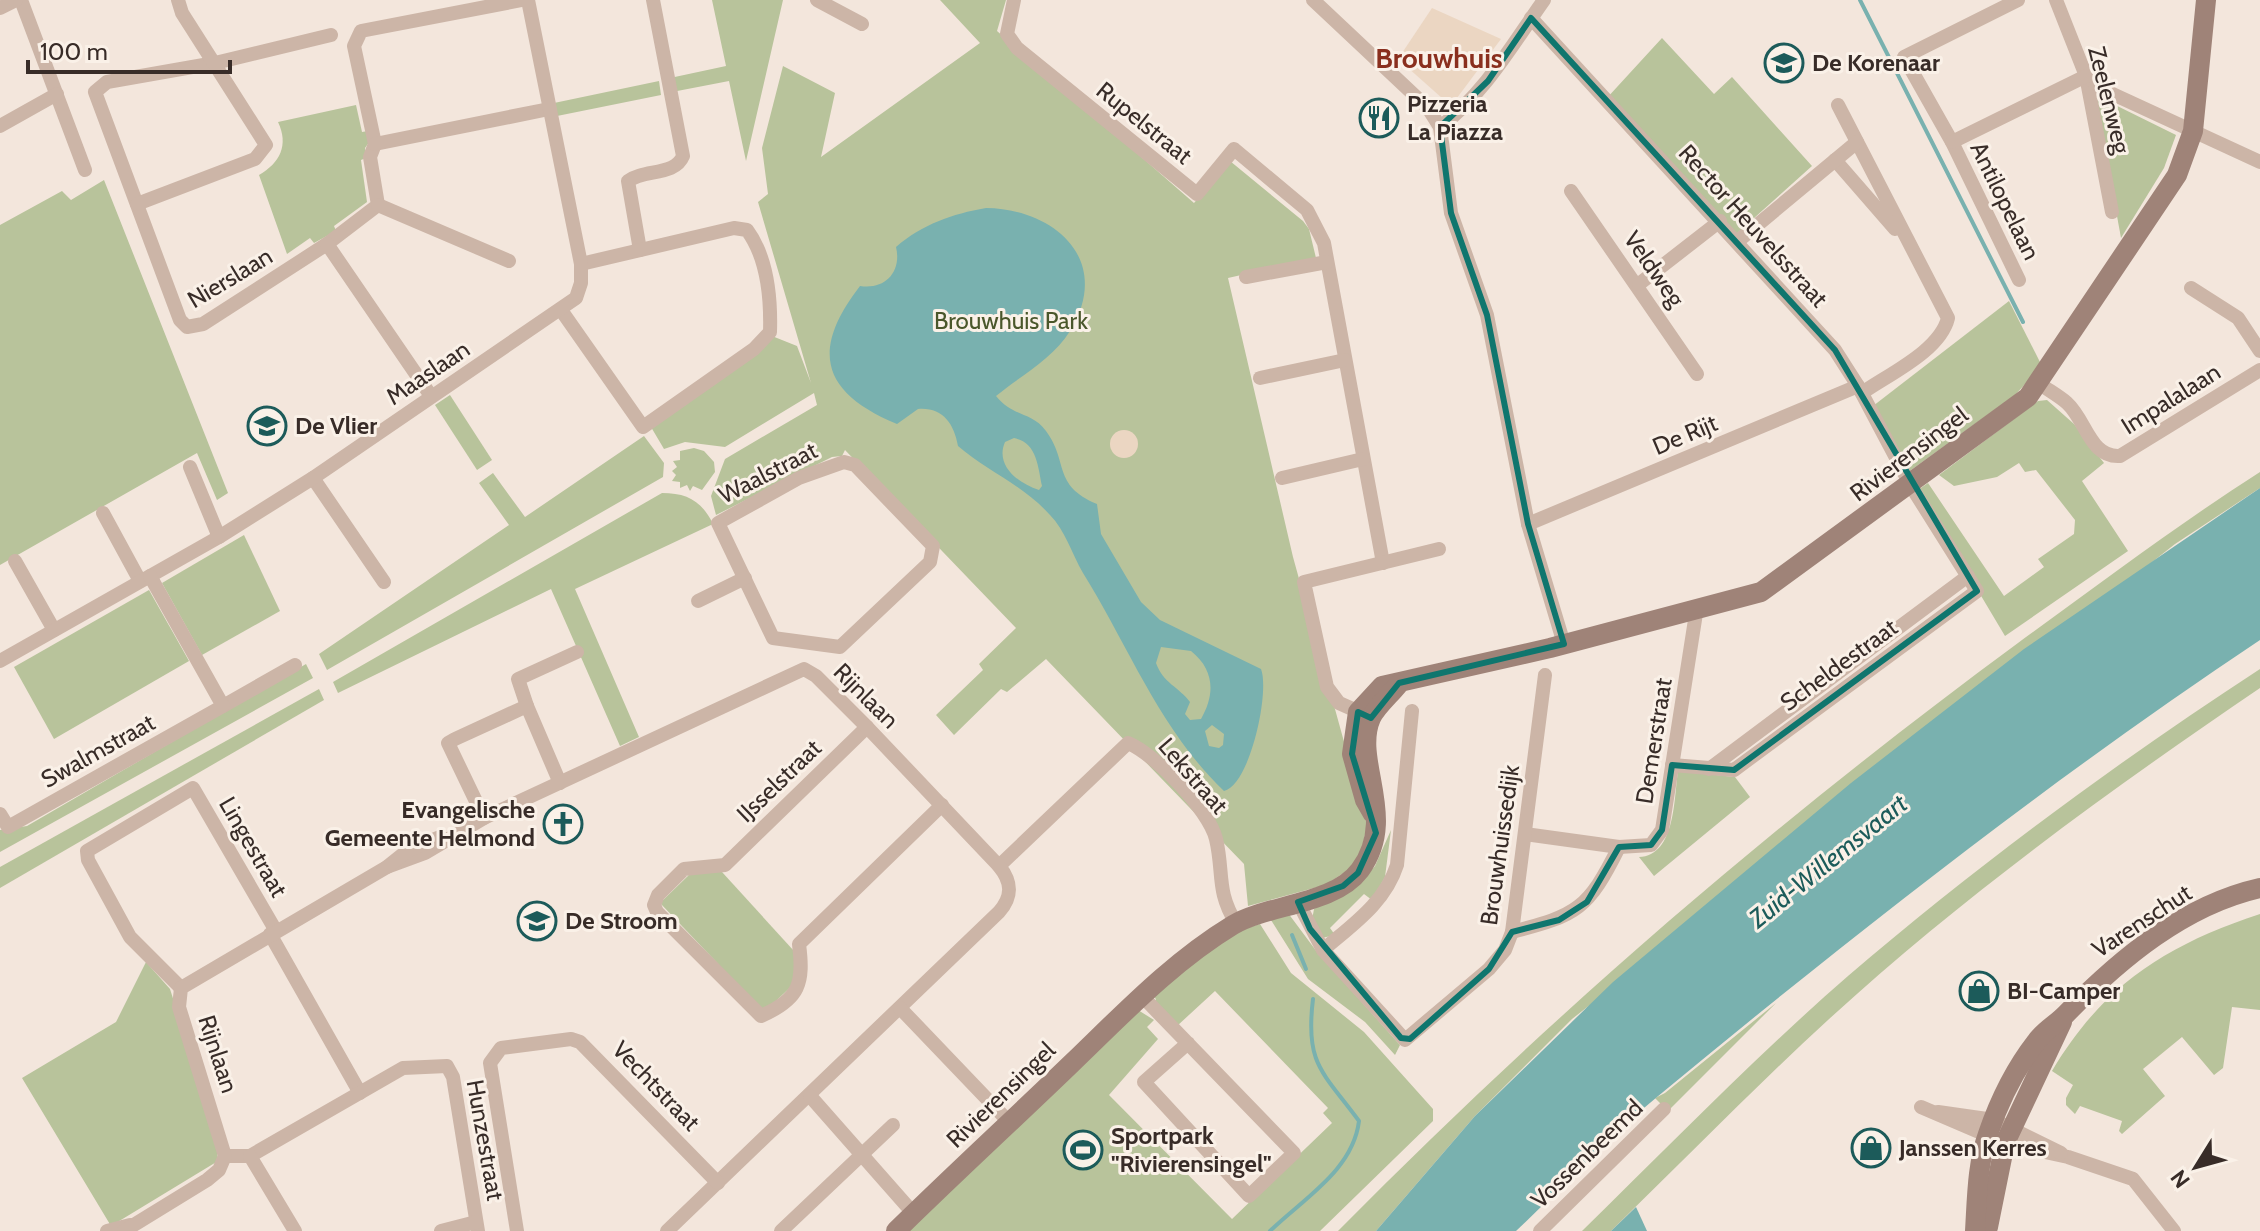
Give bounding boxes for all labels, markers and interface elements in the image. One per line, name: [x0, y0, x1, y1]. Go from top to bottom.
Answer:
scale bar: [28, 24, 230, 74]
text: 100 m: [40, 37, 108, 66]
district label: Brouwhuis: [1375, 41, 1503, 75]
school or university icon: De Korenaar: [1763, 42, 1805, 84]
street label: Zeelenweg: [2082, 43, 2137, 158]
place label: De Korenaar: [1812, 48, 1940, 77]
street label: Rupelstraat: [1091, 75, 1198, 170]
place label: Pizzeria La Piazza: [1407, 89, 1503, 146]
restaurant icon: Pizzeria La Piazza: [1358, 97, 1400, 139]
street label: Antilopelaan: [1964, 137, 2046, 265]
street label: Rector Heuvelsstraat: [1673, 138, 1834, 313]
street label: Veldweg: [1618, 225, 1692, 313]
street label: Nierslaan: [182, 241, 277, 314]
park label: Brouwhuis Park: [934, 306, 1088, 335]
street label: Maaslaan: [380, 334, 475, 411]
street label: Impalalaan: [2116, 357, 2226, 440]
street label: Rivierensingel: [1844, 400, 1974, 507]
school or university icon: De Vlier: [246, 405, 288, 447]
street label: De Rijt: [1648, 408, 1722, 461]
place label: De Vlier: [295, 411, 377, 440]
street label: Waalstraat: [714, 435, 822, 510]
street label: Scheldestraat: [1774, 612, 1903, 717]
street label: Rijnlaan: [828, 657, 905, 734]
street label: Demerstraat: [1629, 676, 1678, 806]
street label: Swalmstraat: [36, 707, 160, 794]
street label: Lekstraat: [1153, 732, 1234, 820]
street label: IJsselstraat: [730, 733, 827, 828]
street label: Brouwhuissedijk: [1474, 763, 1525, 927]
water label: Zuid-Willemsvaart: [1741, 787, 1914, 936]
street label: Lingestraat: [213, 791, 294, 902]
place label: Evangelische Gemeente Helmond: [325, 795, 535, 852]
church icon: Evangelische Gemeente Helmond: [542, 803, 584, 845]
street label: Varenschut: [2087, 878, 2197, 963]
school or university icon: De Stroom: [516, 900, 558, 942]
place label: De Stroom: [565, 906, 678, 935]
shop icon: BI-Camper: [1958, 970, 2000, 1012]
place label: BI-Camper: [2007, 976, 2120, 1005]
street label: Rijnlaan: [192, 1011, 245, 1096]
street label: Vechtstraat: [606, 1035, 706, 1137]
street label: Rivierensingel: [940, 1035, 1061, 1154]
street label: Hunzestraat: [461, 1077, 510, 1203]
street label: Vossenbeemd: [1525, 1093, 1649, 1214]
place label: Sportpark "Rivierensingel": [1111, 1121, 1272, 1178]
shop icon: Janssen Kerres: [1850, 1127, 1892, 1169]
north arrow: [2156, 1127, 2236, 1207]
sports icon: Sportpark "Rivierensingel": [1062, 1129, 1104, 1171]
place label: Janssen Kerres: [1898, 1133, 2047, 1162]
text: N: [2165, 1164, 2196, 1193]

